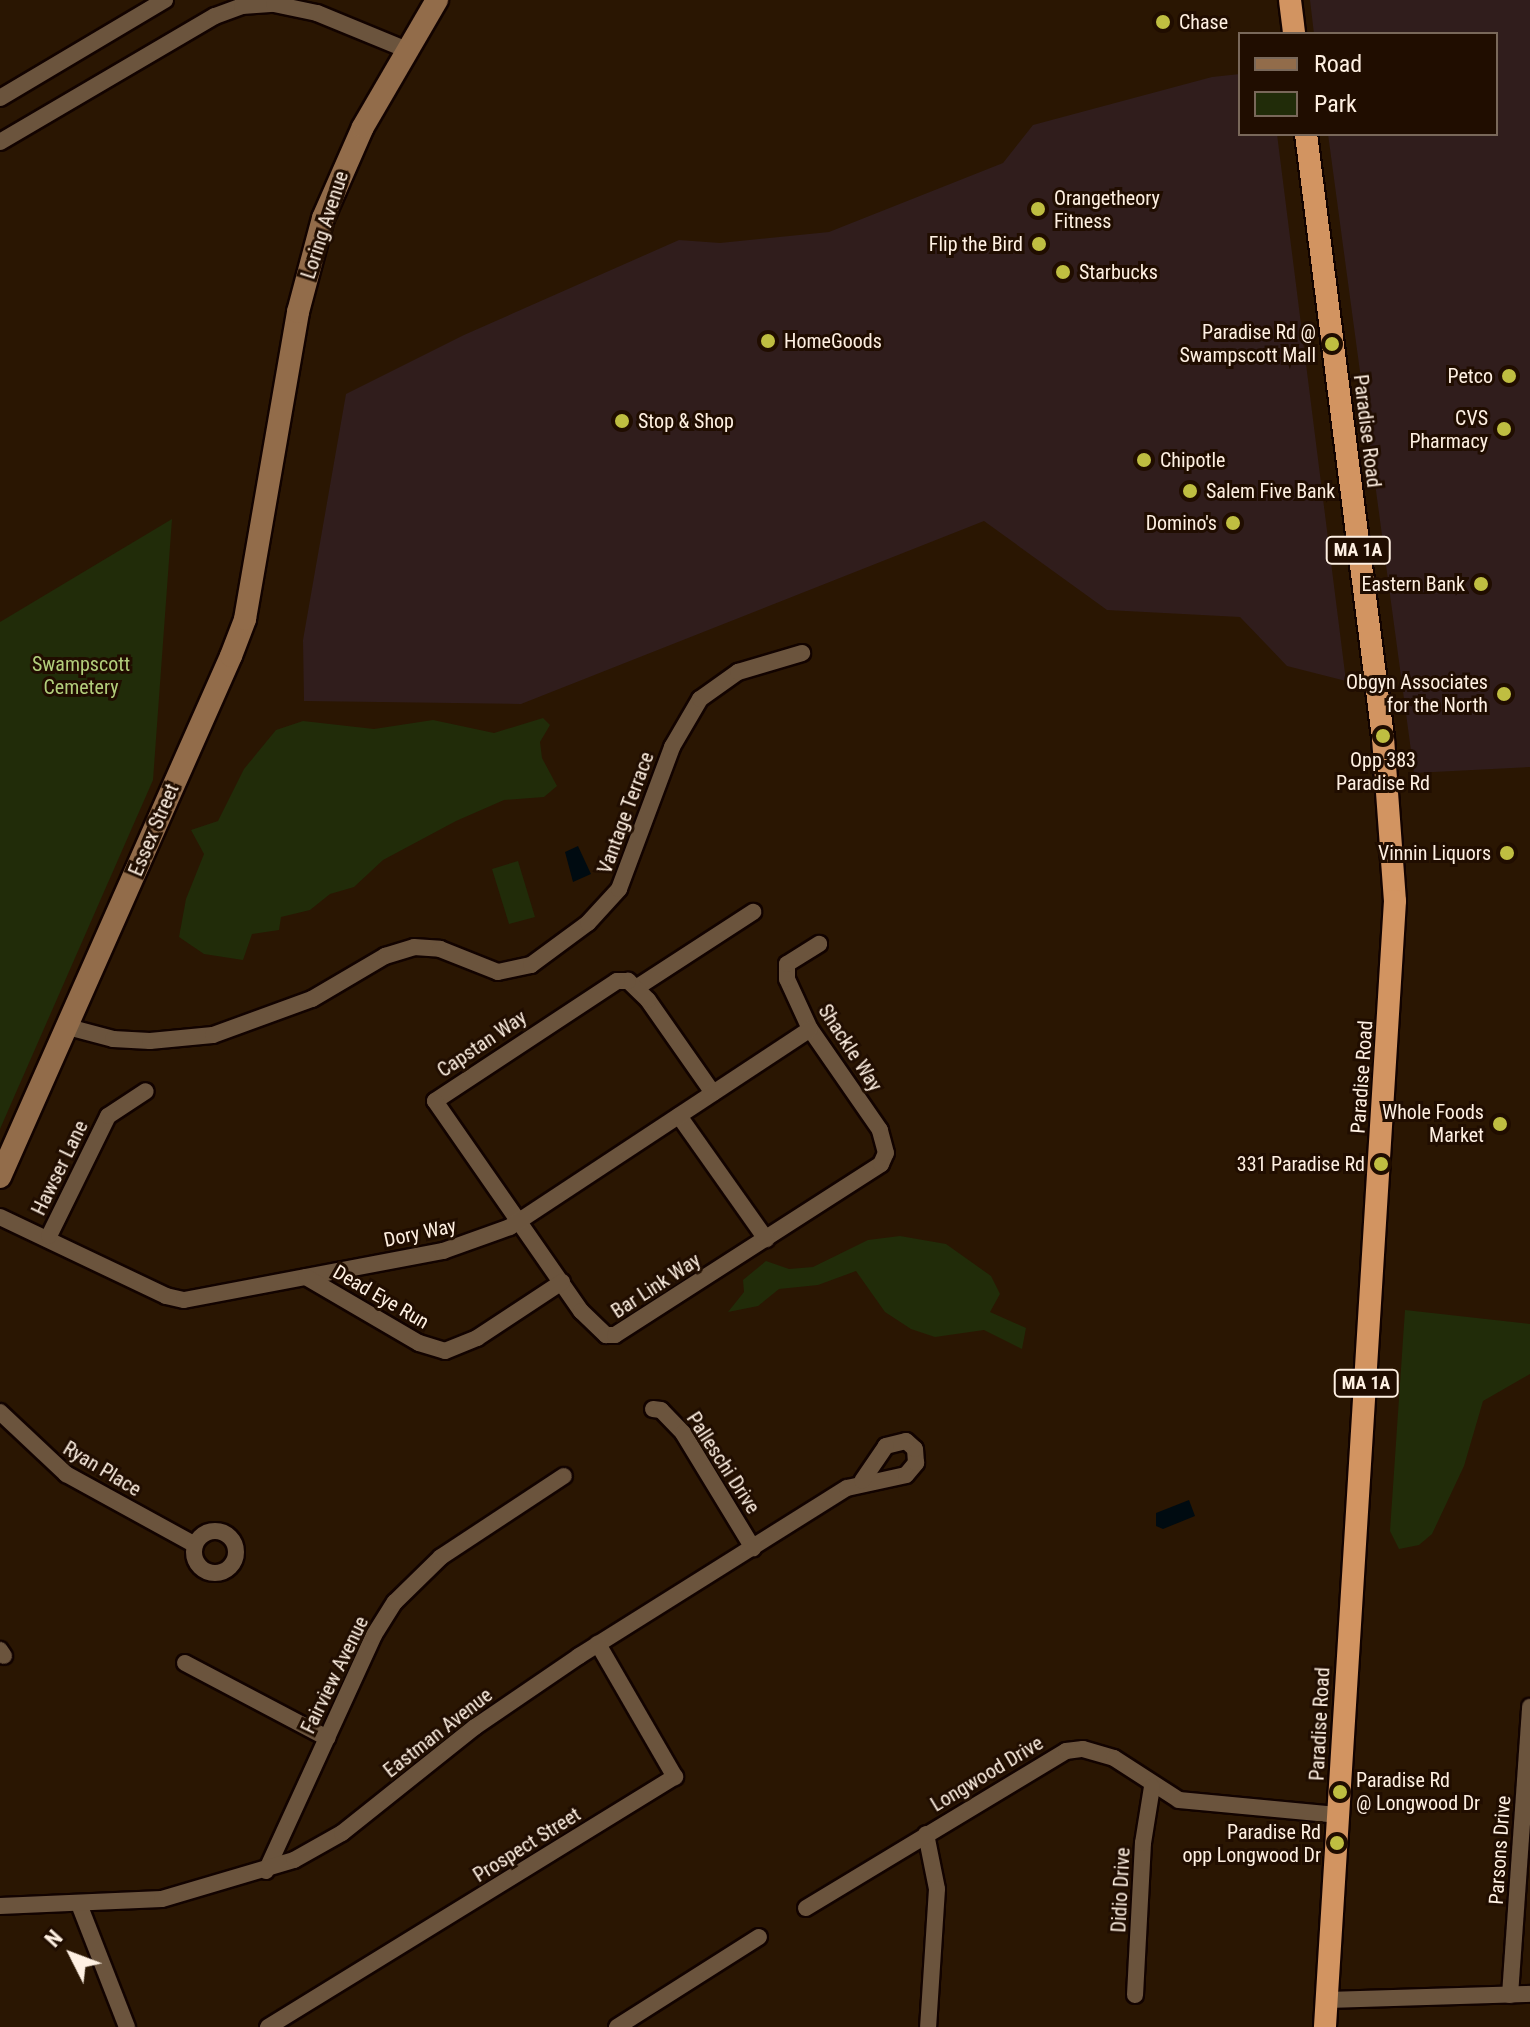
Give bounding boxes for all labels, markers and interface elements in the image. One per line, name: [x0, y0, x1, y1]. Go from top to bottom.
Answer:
place label: Chase: [1179, 10, 1228, 34]
marker: Chase: [1154, 13, 1172, 31]
legend: [1238, 32, 1498, 136]
text: Road: [1314, 50, 1362, 78]
text: Park: [1314, 90, 1357, 118]
street label: Loring Avenue: [296, 168, 354, 282]
place label: Orangetheory Fitness: [1054, 186, 1160, 233]
marker: Orangetheory Fitness: [1029, 200, 1047, 218]
place label: Flip the Bird: [929, 232, 1023, 256]
marker: Flip the Bird: [1030, 235, 1048, 253]
place label: Starbucks: [1079, 260, 1158, 284]
marker: Starbucks: [1054, 263, 1072, 281]
place label: Paradise Rd @ Swampscott Mall: [1179, 320, 1316, 367]
place label: HomeGoods: [784, 329, 882, 353]
marker: HomeGoods: [759, 332, 777, 350]
marker: Paradise Rd @ Swampscott Mall: [1323, 335, 1341, 353]
place label: Petco: [1447, 364, 1493, 388]
marker: Petco: [1500, 367, 1518, 385]
street label: Paradise Road: [1348, 373, 1386, 489]
place label: CVS Pharmacy: [1409, 406, 1488, 453]
place label: Stop & Shop: [638, 409, 734, 433]
marker: Stop & Shop: [613, 412, 631, 430]
marker: CVS Pharmacy: [1495, 420, 1513, 438]
place label: Chipotle: [1160, 448, 1225, 472]
marker: Chipotle: [1135, 451, 1153, 469]
place label: Salem Five Bank: [1206, 479, 1335, 503]
marker: Salem Five Bank: [1181, 482, 1199, 500]
place label: Domino's: [1146, 511, 1217, 535]
marker: Domino's: [1224, 514, 1242, 532]
road number: MA 1A: [1324, 536, 1392, 564]
place label: Eastern Bank: [1361, 572, 1465, 596]
marker: Eastern Bank: [1472, 575, 1490, 593]
park label: Swampscott Cemetery: [32, 652, 130, 699]
place label: Obgyn Associates for the North: [1346, 670, 1488, 717]
marker: Obgyn Associates for the North: [1495, 685, 1513, 703]
marker: Opp 383 Paradise Rd: [1374, 727, 1392, 745]
place label: Opp 383 Paradise Rd: [1336, 748, 1430, 795]
street label: Vantage Terrace: [593, 749, 659, 877]
street label: Essex Street: [124, 780, 184, 880]
place label: Vinnin Liquors: [1378, 841, 1491, 865]
marker: Vinnin Liquors: [1498, 844, 1516, 862]
street label: Shackle Way: [813, 1000, 887, 1096]
street label: Capstan Way: [433, 1005, 531, 1083]
street label: Paradise Road: [1346, 1020, 1378, 1134]
place label: Whole Foods Market: [1382, 1100, 1484, 1147]
marker: Whole Foods Market: [1491, 1115, 1509, 1133]
street label: Hawser Lane: [27, 1117, 93, 1219]
place label: 331 Paradise Rd: [1237, 1152, 1365, 1176]
marker: 331 Paradise Rd: [1372, 1155, 1390, 1173]
street label: Dory Way: [382, 1214, 458, 1252]
street label: Bar Link Way: [607, 1248, 705, 1324]
street label: Dead Eye Run: [329, 1260, 433, 1334]
road number: MA 1A: [1332, 1369, 1400, 1397]
street label: Palleschi Drive: [681, 1408, 765, 1518]
street label: Ryan Place: [59, 1436, 145, 1502]
street label: Fairview Avenue: [296, 1612, 374, 1738]
street label: Paradise Road: [1305, 1667, 1335, 1781]
street label: Eastman Avenue: [379, 1683, 497, 1783]
street label: Longwood Drive: [927, 1731, 1047, 1817]
place label: Paradise Rd @ Longwood Dr: [1356, 1768, 1480, 1815]
marker: Paradise Rd @ Longwood Dr: [1331, 1783, 1349, 1801]
street label: Parsons Drive: [1484, 1795, 1516, 1905]
street label: Prospect Street: [469, 1803, 585, 1887]
place label: Paradise Rd opp Longwood Dr: [1182, 1820, 1321, 1867]
marker: Paradise Rd opp Longwood Dr: [1328, 1834, 1346, 1852]
street label: Didio Drive: [1107, 1847, 1135, 1933]
north arrow: [32, 1915, 112, 1995]
text: N: [40, 1925, 68, 1952]

